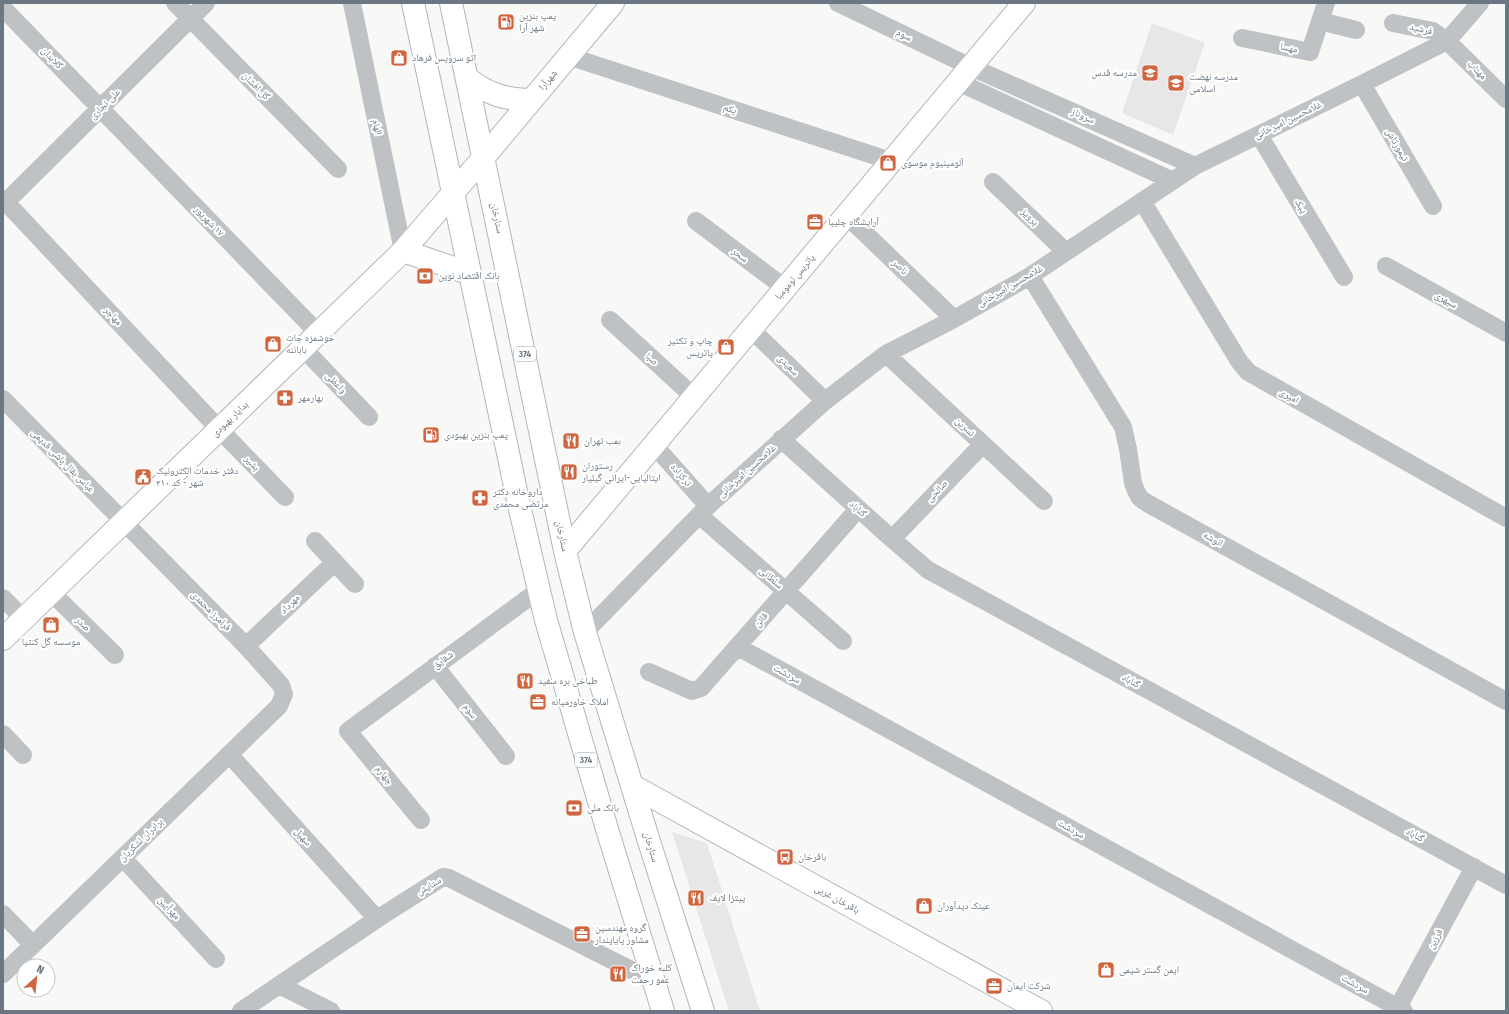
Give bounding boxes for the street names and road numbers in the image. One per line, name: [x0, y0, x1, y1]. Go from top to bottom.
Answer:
street label: فرشید: [1408, 20, 1434, 38]
street label: سوم: [894, 26, 914, 45]
street label: مهسا: [1279, 40, 1299, 56]
street label: گلابدان: [39, 44, 66, 72]
street label: مهتاب: [1465, 58, 1489, 82]
street label: شهرآرا: [536, 67, 560, 93]
street label: گل افشان: [240, 70, 273, 103]
street label: علی نجاری: [87, 86, 123, 122]
street label: غلامحسین امیرخانی: [1252, 98, 1324, 142]
street label: یکم: [722, 101, 738, 118]
street label: سروناز: [1068, 105, 1097, 127]
street label: الهام: [369, 118, 385, 136]
street label: تیمورتاش: [1383, 126, 1411, 164]
street label: پیک: [1292, 197, 1310, 216]
street label: ستارخان: [488, 201, 506, 235]
street label: ١٧ شهریور: [191, 203, 227, 239]
street label: پرویز: [1018, 205, 1041, 228]
street label: سحر: [729, 244, 751, 265]
street label: پاتریس لومومبا: [773, 252, 818, 302]
street label: ناصر: [889, 256, 911, 277]
street label: غلامحسین امیرخانی: [975, 262, 1045, 310]
street label: سپهری: [1432, 289, 1460, 311]
street label: مهاجر: [101, 303, 125, 328]
road number: 374: [514, 347, 536, 361]
street label: صبا: [643, 350, 661, 368]
street label: سعیدی: [775, 352, 801, 378]
street label: واعظی: [323, 370, 349, 396]
street label: امیری: [1277, 386, 1301, 406]
street label: بدایار بهبودی: [209, 398, 251, 439]
street label: نسرین: [953, 415, 978, 439]
street label: عباس بقال باشی قدیمی: [29, 427, 97, 495]
street label: غلامحسین امیرخانی: [716, 442, 778, 500]
street label: بشیر: [241, 452, 262, 473]
street label: ترکزاده: [668, 461, 694, 489]
street label: صالحی: [924, 477, 950, 505]
street label: گناباد: [847, 498, 870, 520]
street label: ستارخان: [553, 519, 571, 553]
street label: انوشه: [1201, 529, 1225, 549]
street label: سلطانی: [757, 564, 786, 592]
street label: فرامرز محمدی: [188, 588, 234, 634]
street label: مهرداد: [278, 591, 303, 616]
street label: قائن: [751, 610, 771, 630]
street label: صدر: [72, 613, 93, 634]
street label: شقایق: [430, 648, 456, 672]
street label: سردشت: [771, 662, 803, 687]
street label: گناباد: [1120, 671, 1143, 691]
street label: سوم: [460, 701, 480, 722]
road number: 374: [575, 753, 597, 767]
street label: چهارم: [372, 763, 396, 788]
street label: برادران لشکریان: [116, 816, 166, 864]
street label: سردشت: [1055, 817, 1087, 842]
street label: گناباد: [1404, 825, 1427, 845]
street label: سهیل: [292, 826, 314, 849]
street label: ستارخان: [641, 830, 661, 864]
street label: ستایش: [415, 874, 444, 898]
street label: باقرخان غربی: [813, 882, 862, 916]
street label: مهرآیین: [155, 894, 183, 923]
street label: فرزین: [1425, 927, 1445, 951]
street label: سردشت: [1339, 972, 1371, 997]

